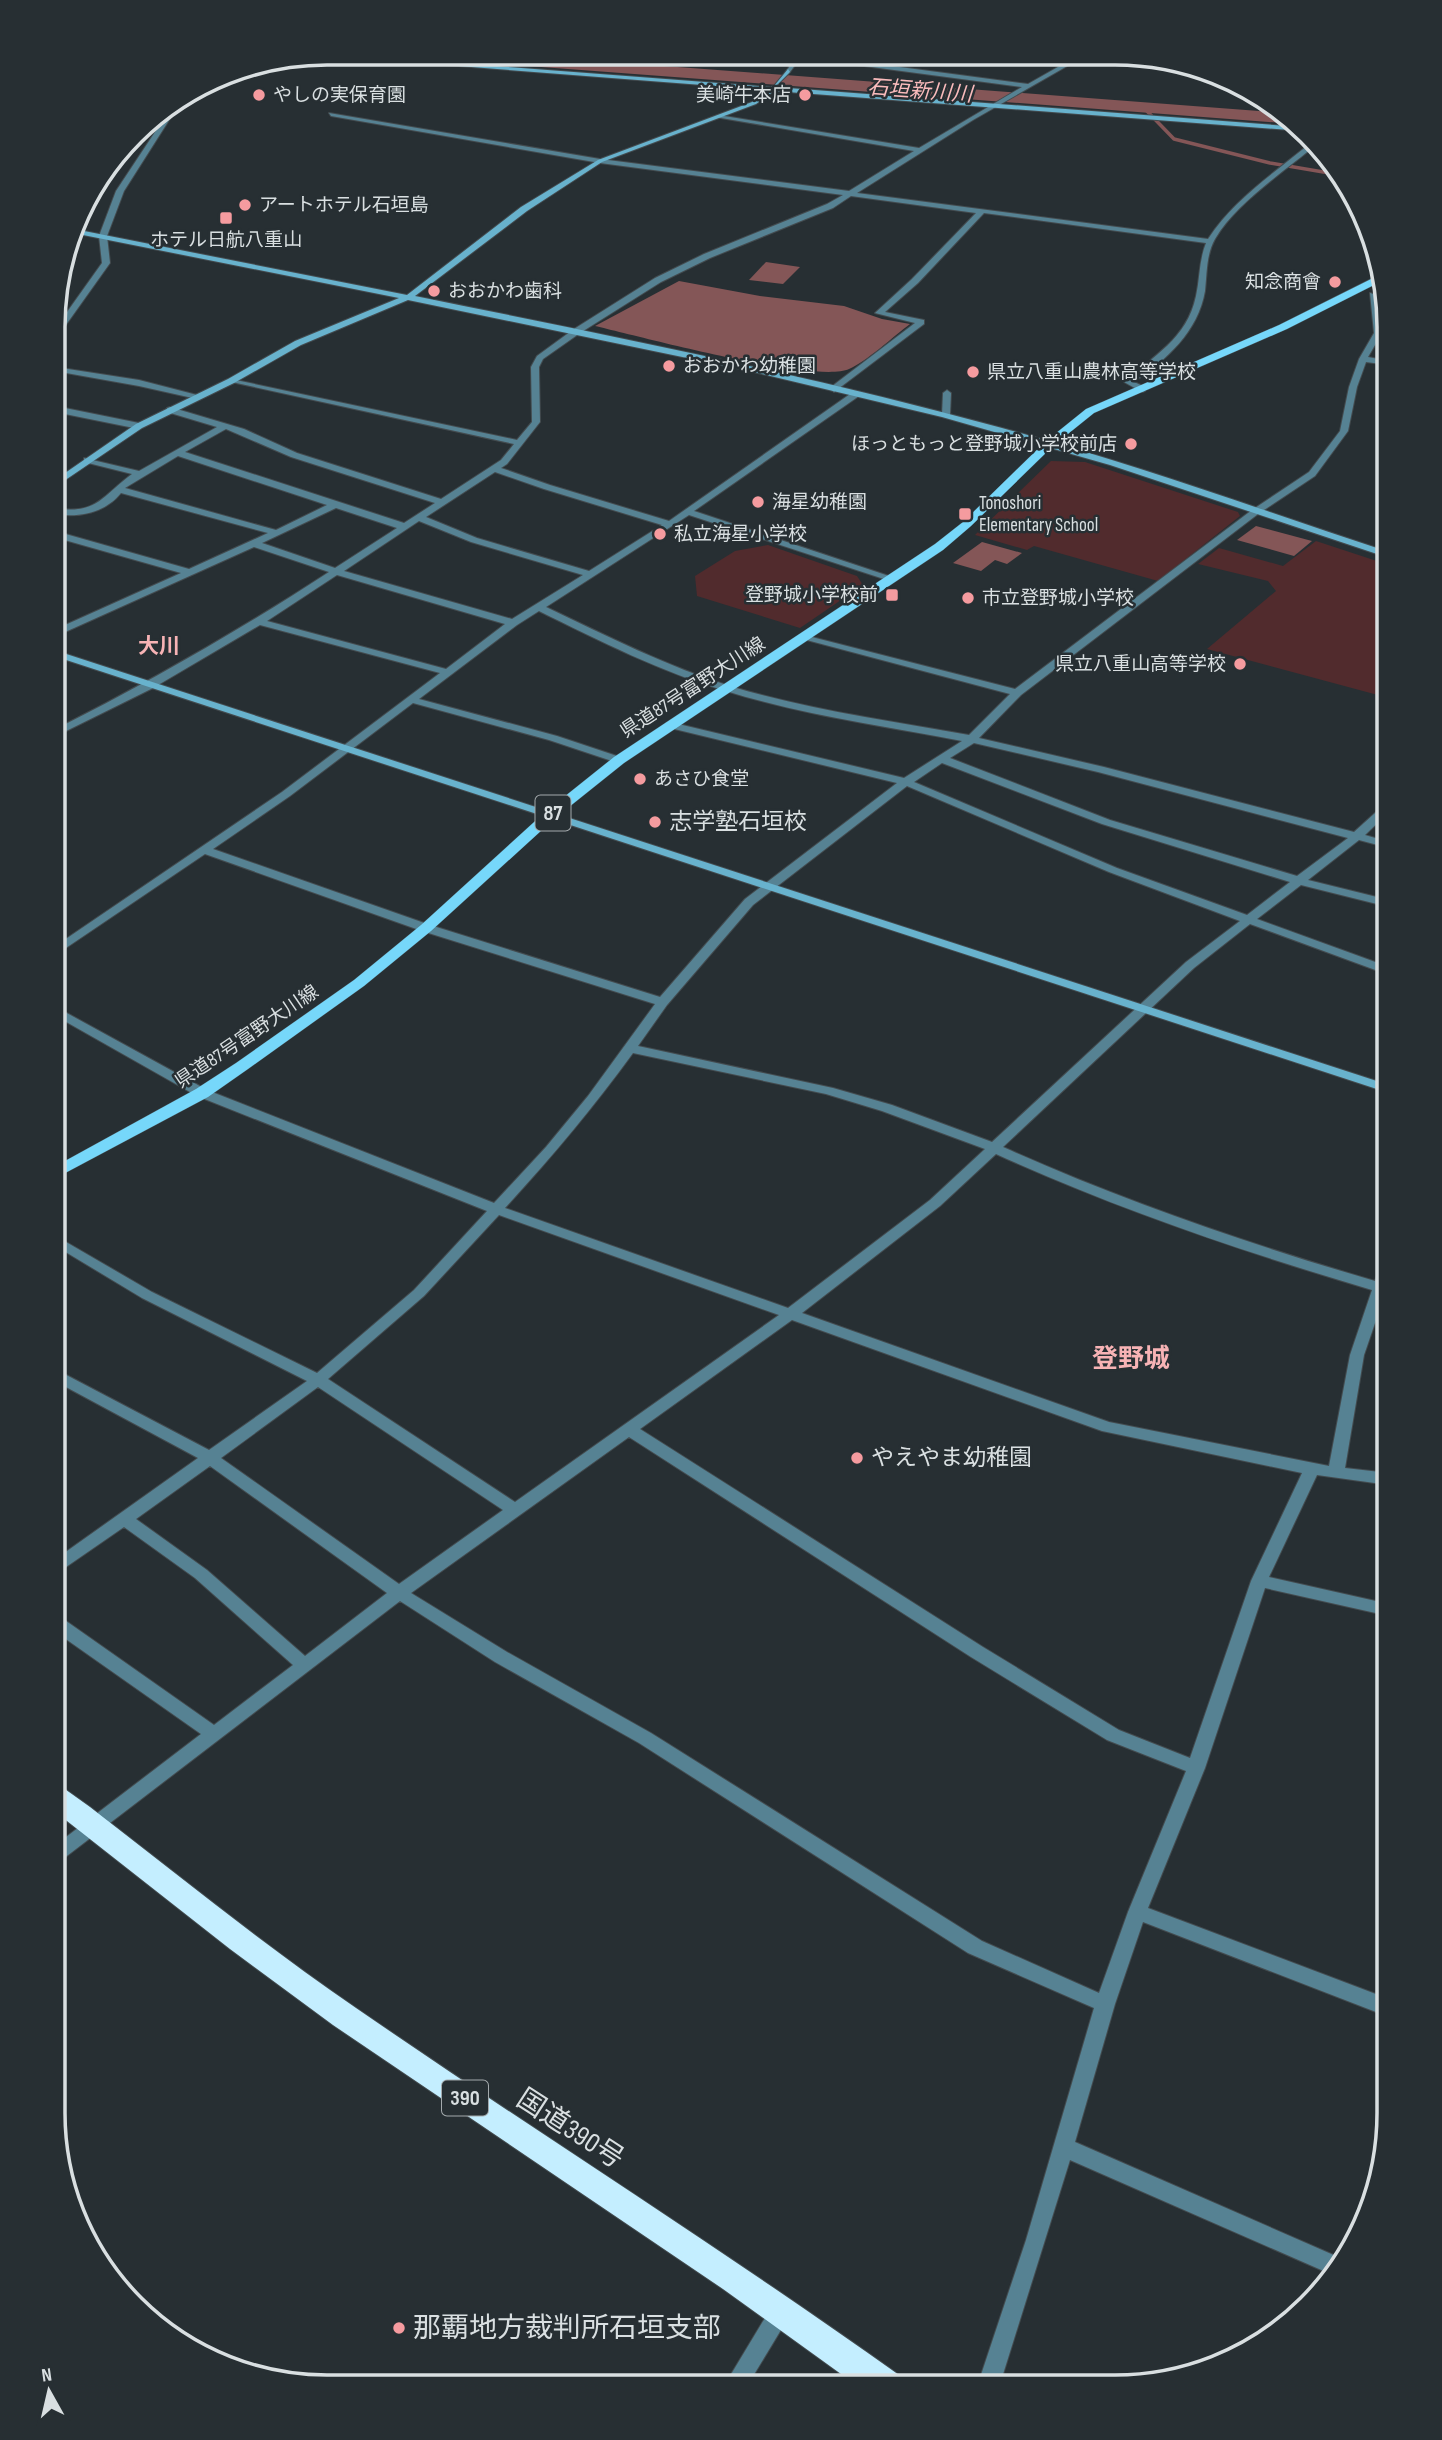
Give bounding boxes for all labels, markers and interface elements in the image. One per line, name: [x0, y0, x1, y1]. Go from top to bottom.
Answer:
water label: 石垣新川川: [867, 75, 975, 107]
place label: やしの実保育園: [273, 84, 406, 107]
place label: 美崎牛本店: [696, 84, 791, 107]
marker: やしの実保育園: [251, 87, 267, 103]
marker: 美崎牛本店: [797, 87, 813, 103]
place label: アートホテル石垣島: [259, 194, 429, 217]
marker: アートホテル石垣島: [237, 197, 253, 213]
marker: ホテル日航八重山: [218, 210, 234, 226]
place label: ホテル日航八重山: [150, 229, 302, 252]
place label: 知念商會: [1245, 271, 1321, 294]
marker: 知念商會: [1327, 274, 1343, 290]
place label: おおかわ歯科: [448, 280, 562, 303]
marker: おおかわ歯科: [426, 283, 442, 299]
place label: おおかわ幼稚園: [683, 355, 816, 378]
marker: おおかわ幼稚園: [661, 358, 677, 374]
place label: 県立八重山農林高等学校: [987, 361, 1196, 384]
marker: 県立八重山農林高等学校: [965, 364, 981, 380]
place label: ほっともっと登野城小学校前店: [851, 433, 1117, 456]
marker: ほっともっと登野城小学校前店: [1123, 436, 1139, 452]
place label: 海星幼稚園: [772, 491, 867, 514]
place label: Tonoshori Elementary School: [979, 492, 1098, 537]
marker: 海星幼稚園: [750, 494, 766, 510]
marker: Tonoshori Elementary School: [957, 506, 973, 522]
place label: 私立海星小学校: [674, 523, 807, 546]
marker: 私立海星小学校: [652, 526, 668, 542]
place label: 登野城小学校前: [745, 584, 878, 607]
marker: 登野城小学校前: [884, 587, 900, 603]
place label: 市立登野城小学校: [982, 587, 1134, 610]
marker: 市立登野城小学校: [960, 590, 976, 606]
street label: 県道87号富野大川線: [616, 633, 770, 743]
district label: 大川: [138, 634, 180, 659]
place label: 県立八重山高等学校: [1055, 653, 1226, 676]
marker: 県立八重山高等学校: [1232, 656, 1248, 672]
place label: あさひ食堂: [654, 768, 749, 791]
marker: あさひ食堂: [632, 771, 648, 787]
road number: 87: [536, 796, 570, 830]
place label: 志学塾石垣校: [669, 808, 807, 836]
marker: 志学塾石垣校: [647, 814, 663, 830]
street label: 県道87号富野大川線: [171, 981, 323, 1093]
district label: 登野城: [1092, 1344, 1170, 1375]
place label: やえやま幼稚園: [871, 1444, 1032, 1472]
marker: やえやま幼稚園: [849, 1450, 865, 1466]
road number: 390: [442, 2080, 488, 2116]
street label: 国道390号: [510, 2082, 630, 2176]
place label: 那覇地方裁判所石垣支部: [413, 2312, 721, 2345]
marker: 那覇地方裁判所石垣支部: [391, 2320, 407, 2336]
north arrow: [14, 2356, 84, 2426]
text: N: [40, 2364, 53, 2388]

